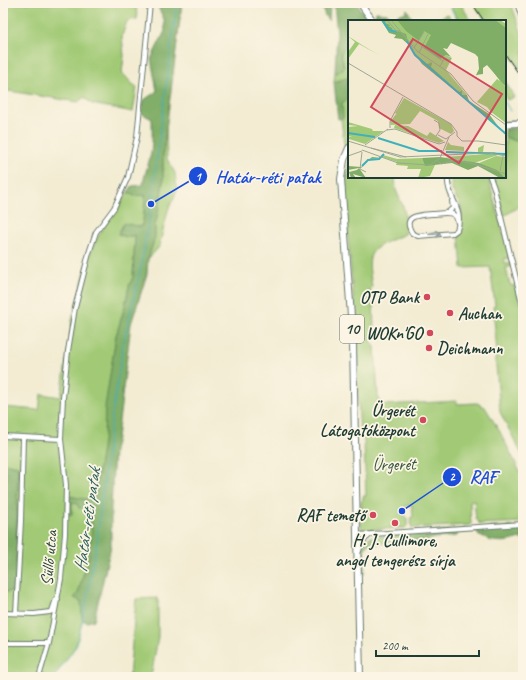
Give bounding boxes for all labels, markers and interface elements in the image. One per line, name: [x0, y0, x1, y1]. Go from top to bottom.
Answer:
inset map: [348, 20, 506, 178]
callout: Határ-réti patak: [188, 161, 329, 191]
text: Határ-réti patak: [215, 166, 323, 188]
text: 1: [195, 169, 202, 185]
one-way arrow: [428, 231, 441, 238]
place label: OTP Bank: [360, 287, 421, 308]
marker: OTP Bank: [422, 292, 432, 302]
place label: Auchan: [458, 303, 503, 324]
marker: Auchan: [445, 308, 455, 318]
road number: 10: [340, 315, 364, 343]
place label: WOKn'GO: [366, 323, 424, 344]
marker: WOKn'GO: [425, 328, 435, 338]
place label: Deichmann: [437, 338, 504, 359]
marker: Deichmann: [424, 343, 434, 353]
place label: Ürgerét Látogatóközpont: [320, 400, 417, 441]
marker: Ürgerét Látogatóközpont: [418, 415, 428, 425]
park label: Ürgerét: [372, 454, 418, 475]
callout: RAF: [442, 462, 505, 492]
water label: Határ-réti patak: [69, 463, 106, 573]
text: RAF: [469, 466, 501, 488]
text: 2: [449, 469, 456, 485]
place label: RAF temető: [296, 505, 368, 526]
marker: RAF temető: [368, 510, 378, 520]
marker: H. J. Cullimore, angol tengerész sírja: [390, 518, 400, 528]
street label: Süllő utca: [36, 528, 62, 586]
place label: H. J. Cullimore, angol tengerész sírja: [335, 530, 456, 571]
scale bar: [376, 632, 479, 658]
text: 200 m: [382, 638, 409, 654]

